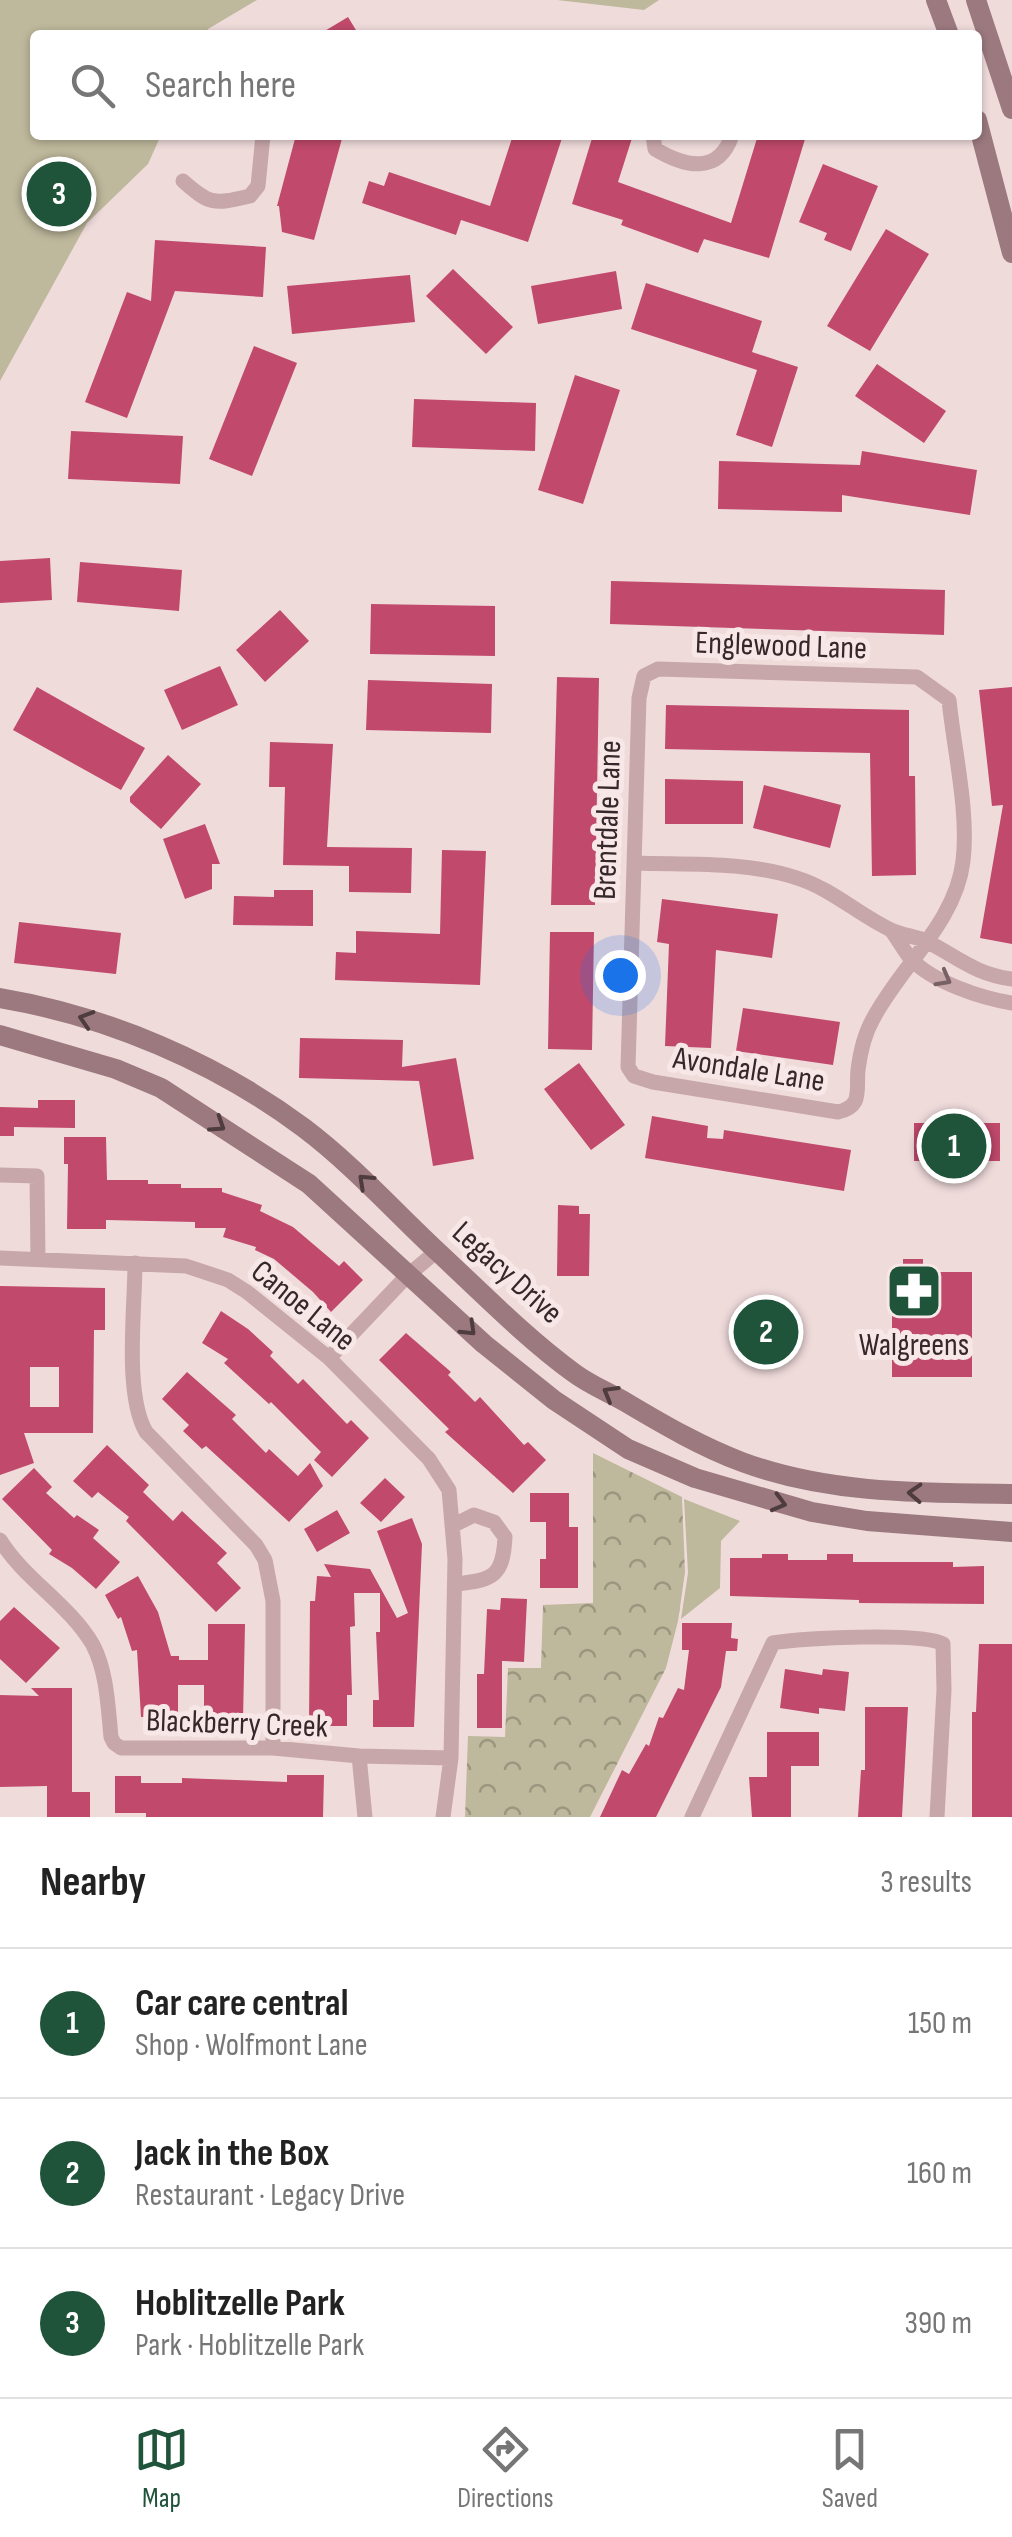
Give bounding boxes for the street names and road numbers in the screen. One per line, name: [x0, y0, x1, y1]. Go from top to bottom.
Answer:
street label: Englewood Lane: [694, 624, 868, 668]
street label: Brentdale Lane: [586, 740, 630, 900]
street label: Avondale Lane: [670, 1039, 827, 1101]
street label: Legacy Drive: [444, 1213, 570, 1333]
street label: Canoe Lane: [243, 1252, 363, 1360]
street label: Blackberry Creek: [145, 1701, 329, 1747]

